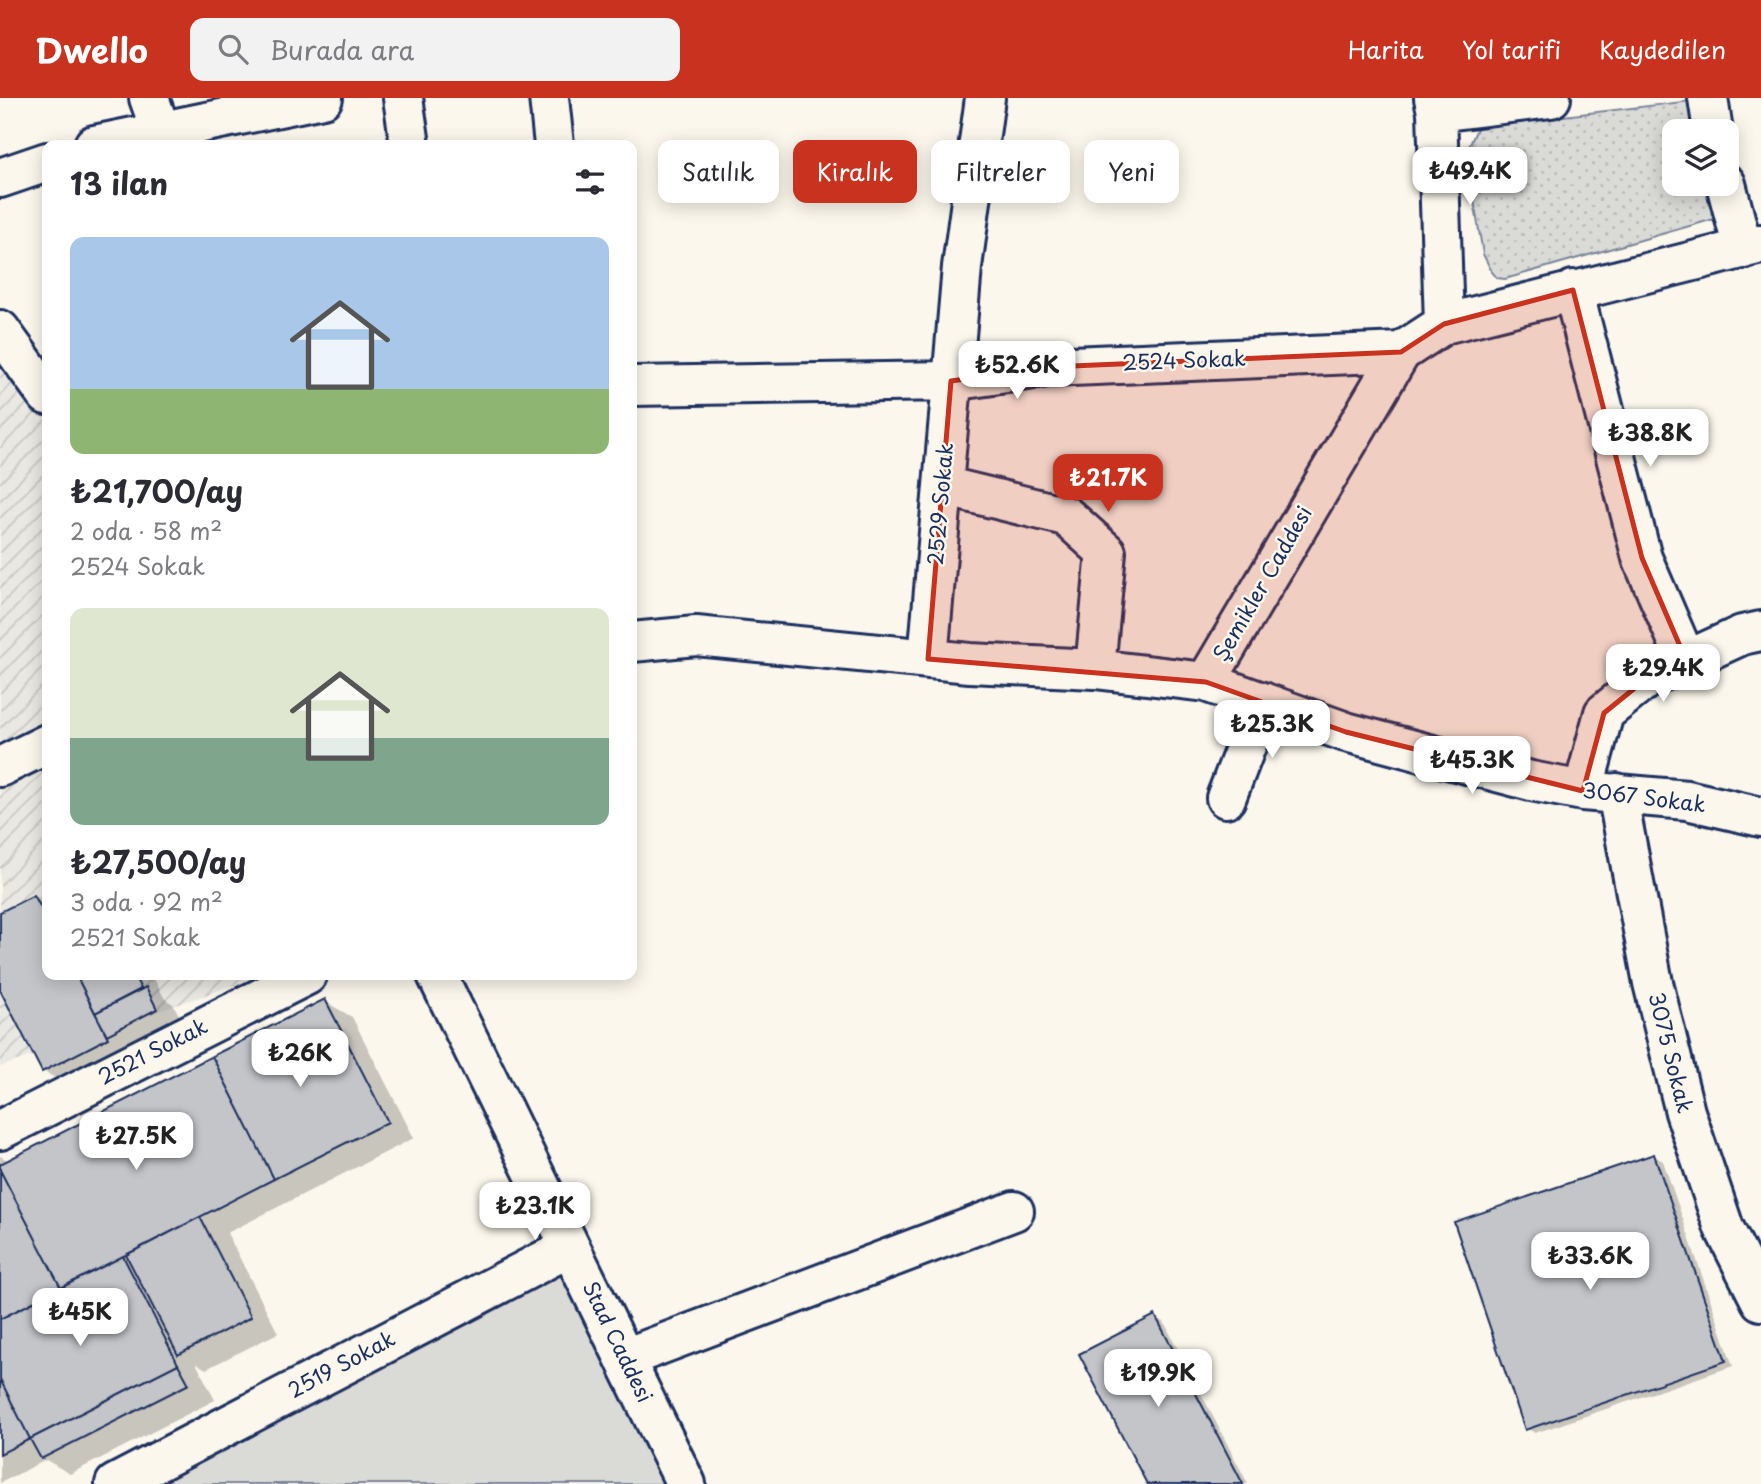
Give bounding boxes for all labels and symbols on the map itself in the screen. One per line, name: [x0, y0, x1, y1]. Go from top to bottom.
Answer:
pin: ₺49.4K: [1413, 148, 1527, 207]
street label: 2524 Sokak: [1122, 341, 1246, 377]
pin: ₺52.6K: [960, 342, 1074, 401]
pin: ₺38.8K: [1593, 410, 1707, 469]
street label: 2529 Sokak: [918, 441, 960, 566]
pin: ₺21.7K: [1051, 454, 1165, 514]
street label: Şemikler Caddesi: [1204, 499, 1319, 667]
pin: ₺29.4K: [1606, 644, 1720, 704]
pin: ₺25.3K: [1215, 700, 1329, 760]
pin: ₺45.3K: [1415, 736, 1529, 796]
street label: 3067 Sokak: [1581, 773, 1708, 819]
street label: 3075 Sokak: [1641, 989, 1702, 1116]
street label: 2521 Sokak: [92, 1009, 212, 1092]
pin: ₺26K: [259, 1030, 341, 1089]
pin: ₺27.5K: [79, 1112, 193, 1172]
pin: ₺23.1K: [478, 1182, 592, 1242]
pin: ₺33.6K: [1533, 1232, 1647, 1292]
street label: Stad Caddesi: [576, 1275, 662, 1407]
pin: ₺45K: [39, 1288, 121, 1348]
street label: 2519 Sokak: [282, 1322, 400, 1405]
pin: ₺19.9K: [1101, 1350, 1215, 1409]

